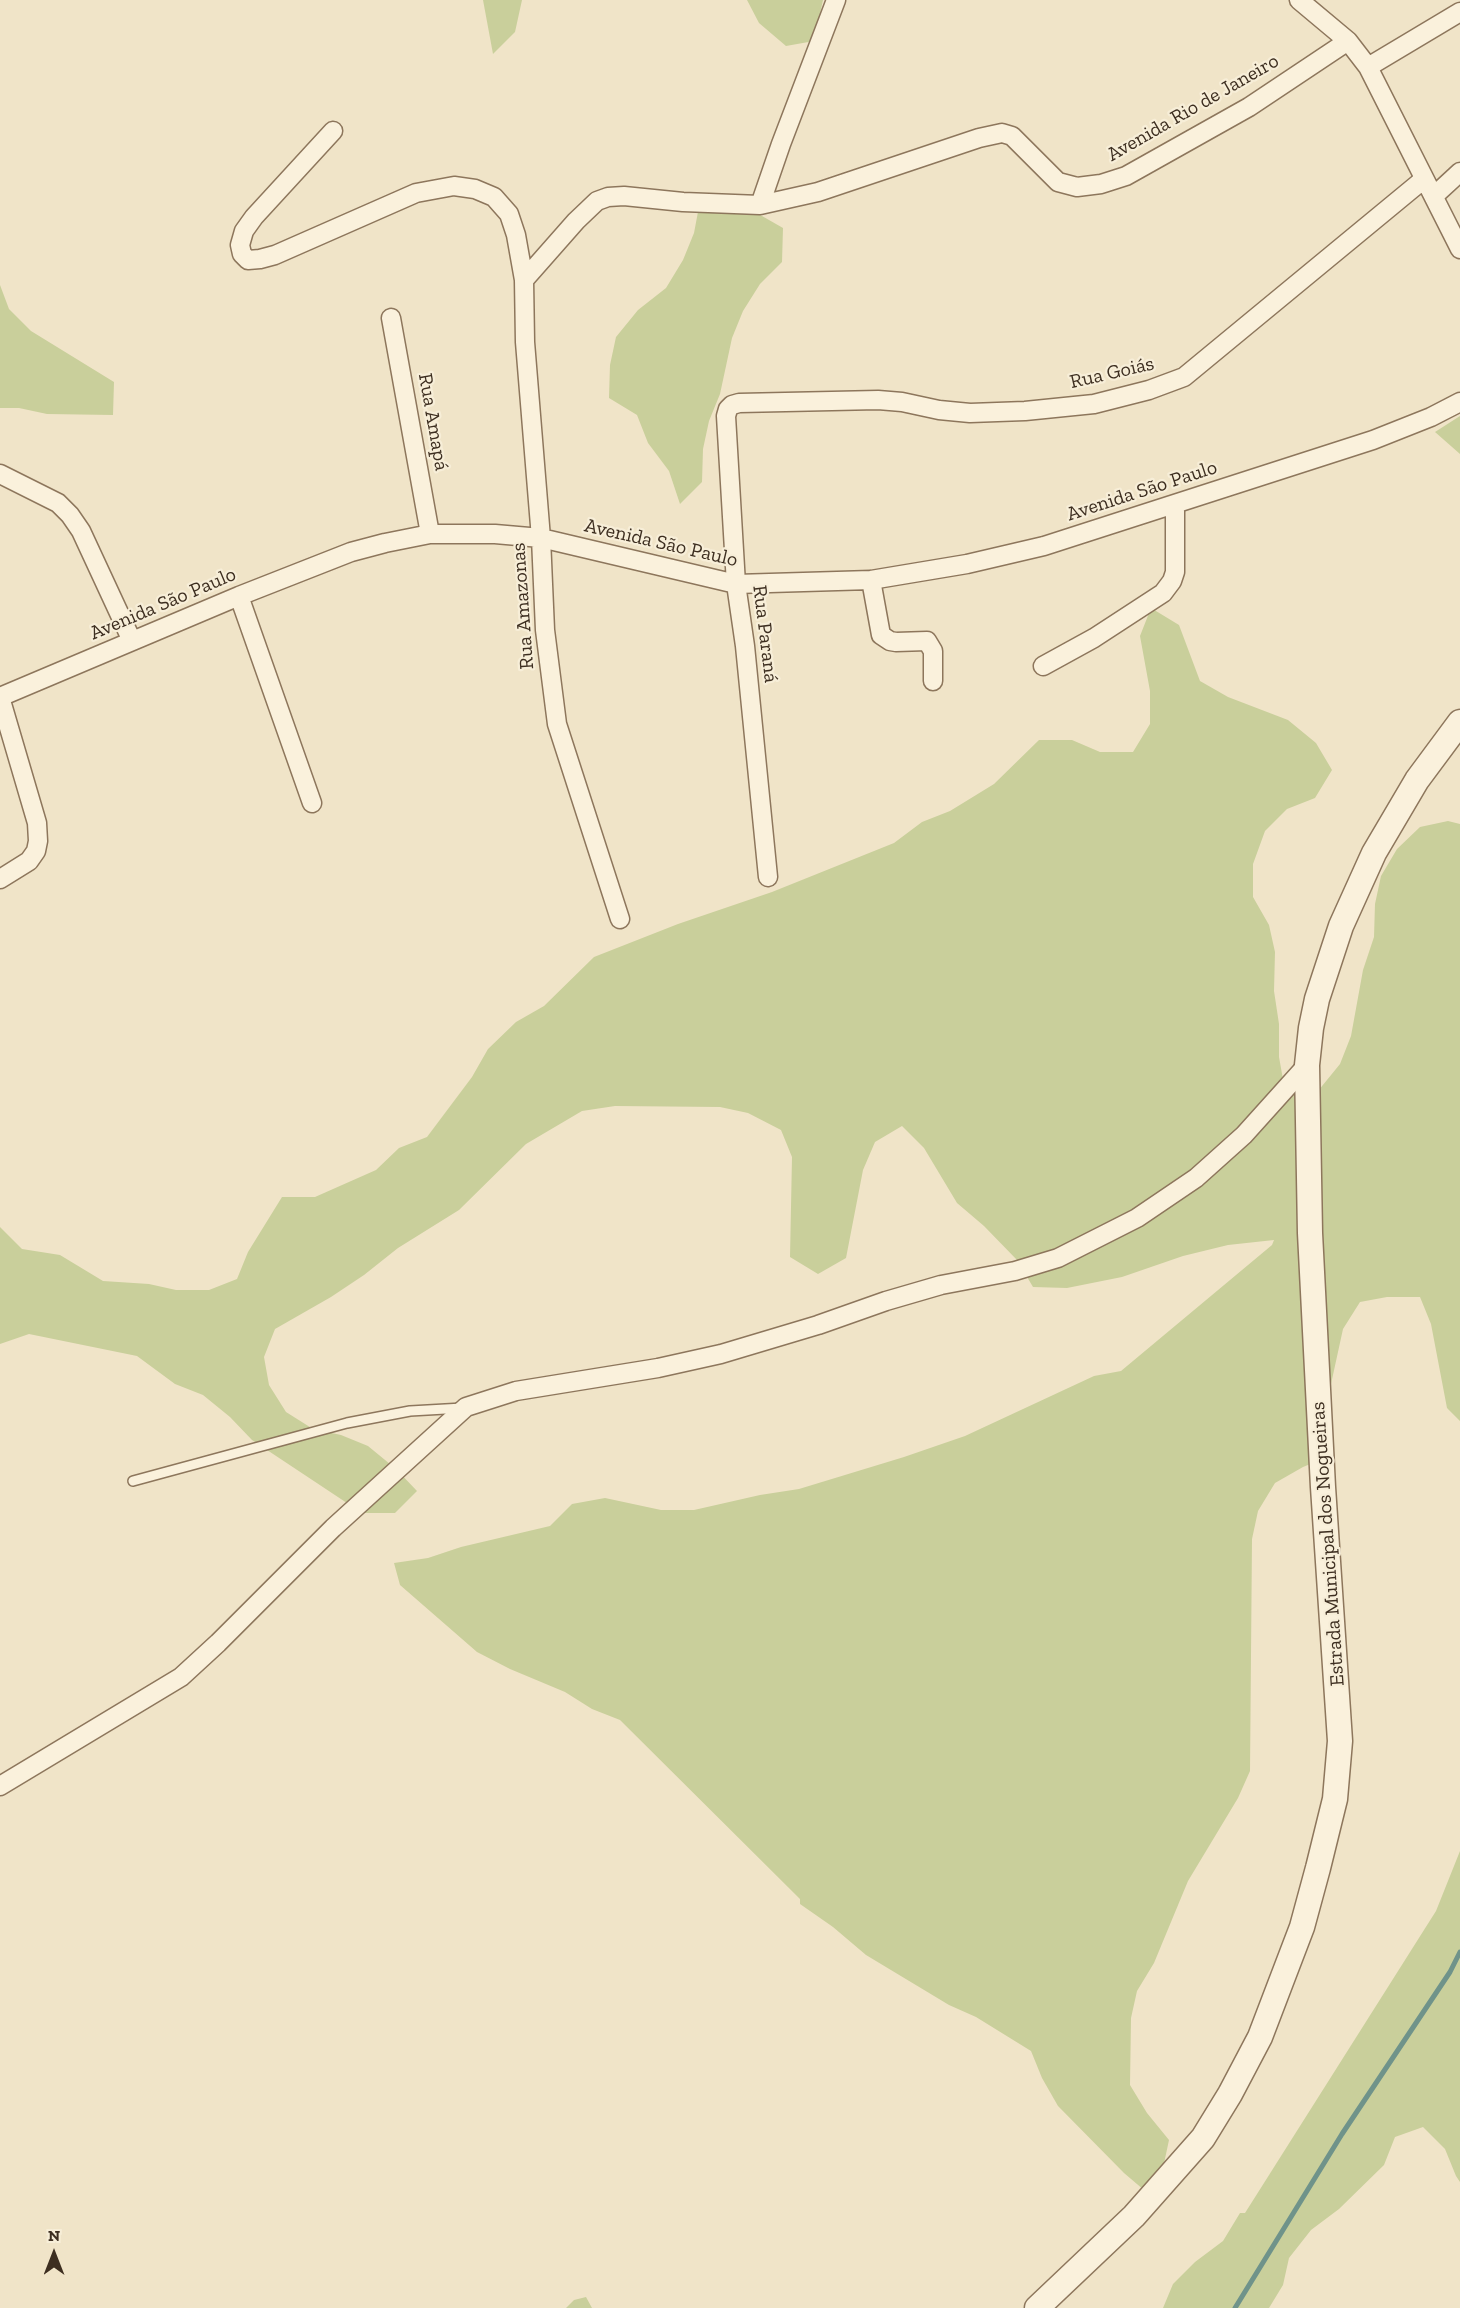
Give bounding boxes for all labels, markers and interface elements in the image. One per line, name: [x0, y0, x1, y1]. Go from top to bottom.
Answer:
street label: Avenida Rio de Janeiro: [1103, 49, 1283, 167]
street label: Rua Goiás: [1067, 352, 1157, 394]
street label: Rua Amapá: [413, 372, 453, 472]
street label: Avenida São Paulo: [1064, 455, 1220, 527]
street label: Avenida São Paulo: [582, 514, 740, 572]
street label: Rua Amazonas: [507, 542, 539, 670]
street label: Avenida São Paulo: [86, 562, 240, 646]
street label: Rua Paraná: [747, 584, 783, 684]
street label: Estrada Municipal dos Nogueiras: [1306, 1401, 1350, 1687]
north arrow: [24, 2224, 84, 2284]
text: N: [48, 2226, 60, 2245]

